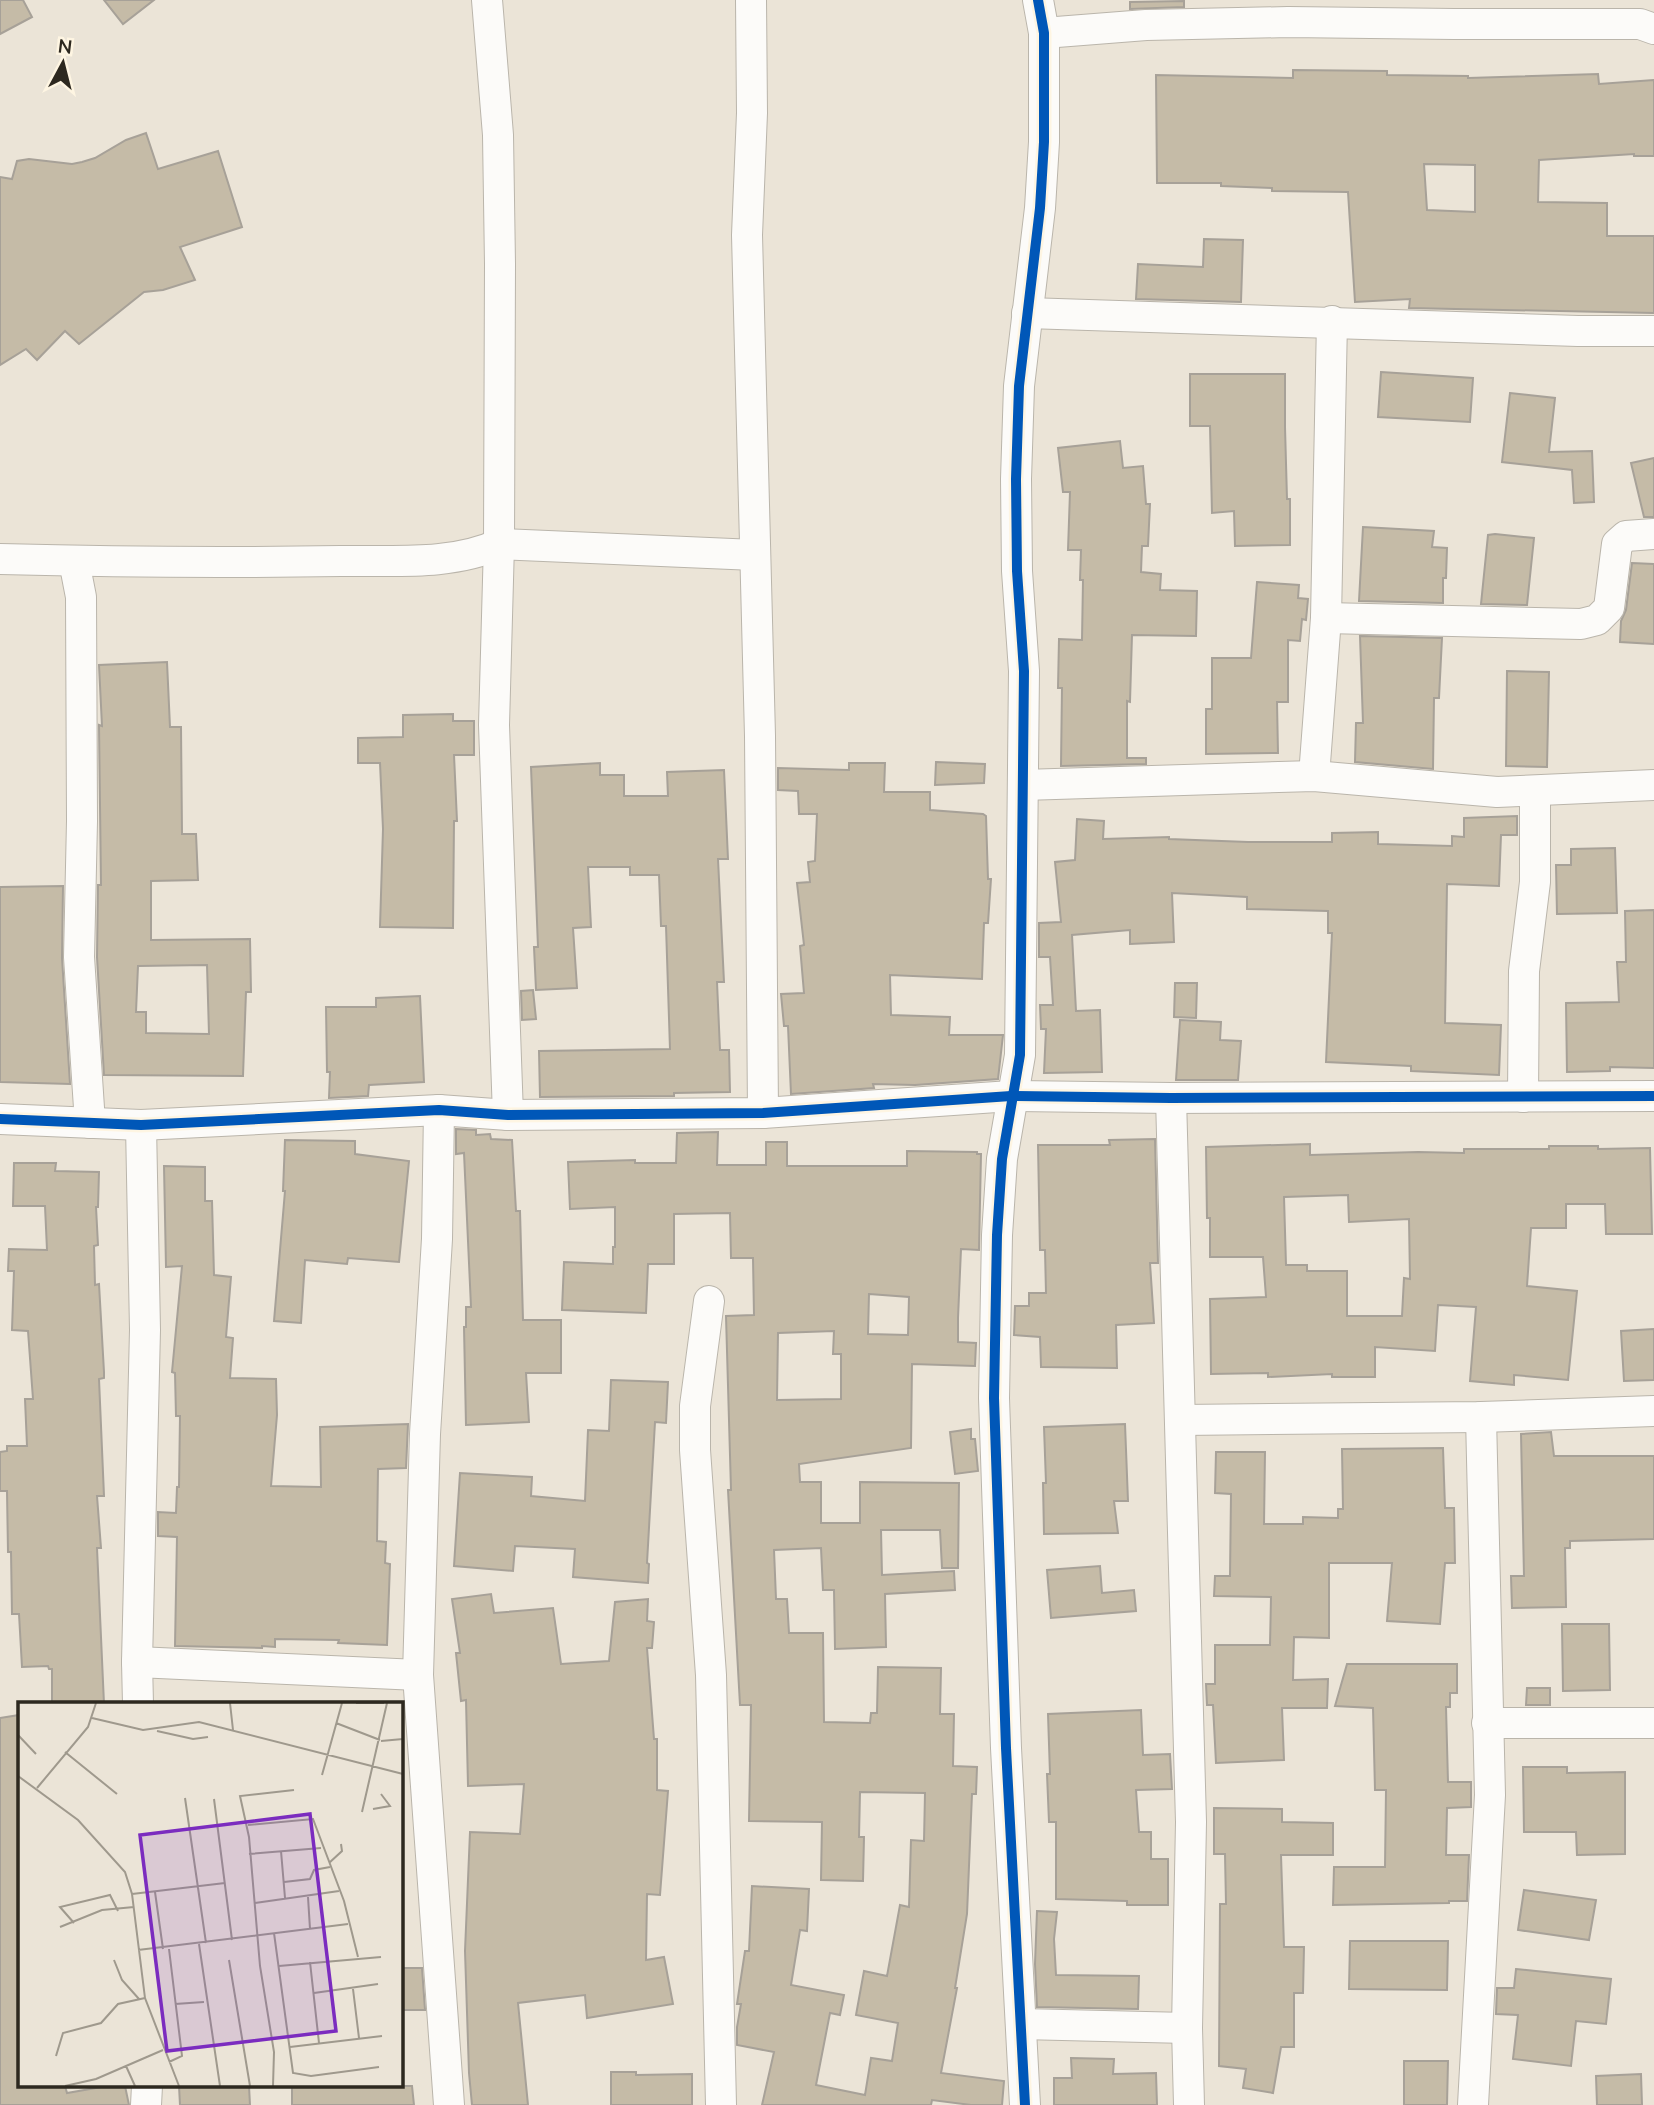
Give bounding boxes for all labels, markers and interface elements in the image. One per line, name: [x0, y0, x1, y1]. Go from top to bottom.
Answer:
north arrow: [28, 28, 98, 98]
text: N: [56, 33, 74, 61]
inset map: [18, 1702, 402, 2088]

